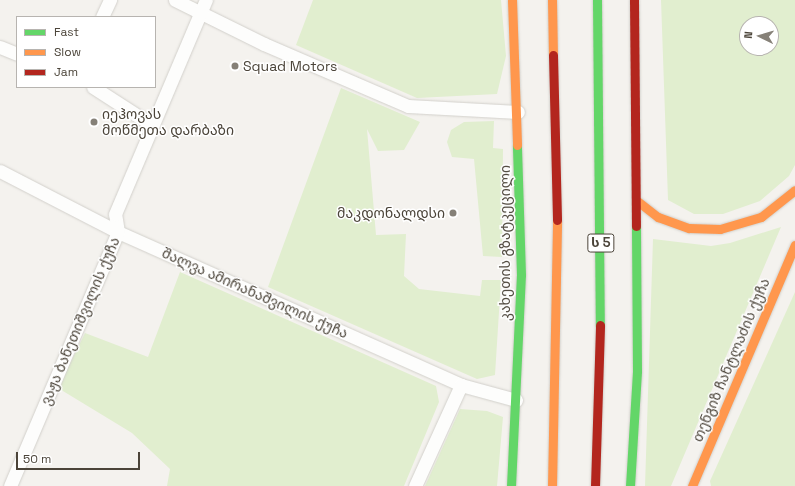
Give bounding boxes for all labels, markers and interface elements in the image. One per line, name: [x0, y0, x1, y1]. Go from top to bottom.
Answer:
legend: [16, 16, 156, 88]
north arrow: [739, 16, 779, 56]
text: Fast: [54, 24, 79, 40]
text: N: [741, 31, 755, 39]
text: Slow: [54, 44, 81, 60]
place label: Squad Motors: [243, 58, 337, 74]
marker: Squad Motors: [230, 61, 240, 71]
text: Jam: [54, 64, 78, 80]
place label: იეჰოვას მოწმეთა დარბაზი: [102, 106, 234, 138]
marker: იეჰოვას მოწმეთა დარბაზი: [89, 117, 99, 127]
street label: კახეთის გზატკეცილი: [497, 165, 513, 321]
place label: მაკდონალდსი: [337, 205, 445, 221]
marker: მაკდონალდსი: [448, 208, 458, 218]
road number: ს 5: [587, 232, 615, 254]
street label: ვაჟა ბანეთიშვილის ქუჩა: [37, 234, 123, 408]
street label: შალვა ამირანაშვილის ქუჩა: [159, 244, 351, 342]
street label: თენგიზ ჩანტლაძის ქუჩა: [689, 276, 773, 444]
scale bar: [18, 444, 142, 470]
text: 50 m: [23, 451, 51, 467]

